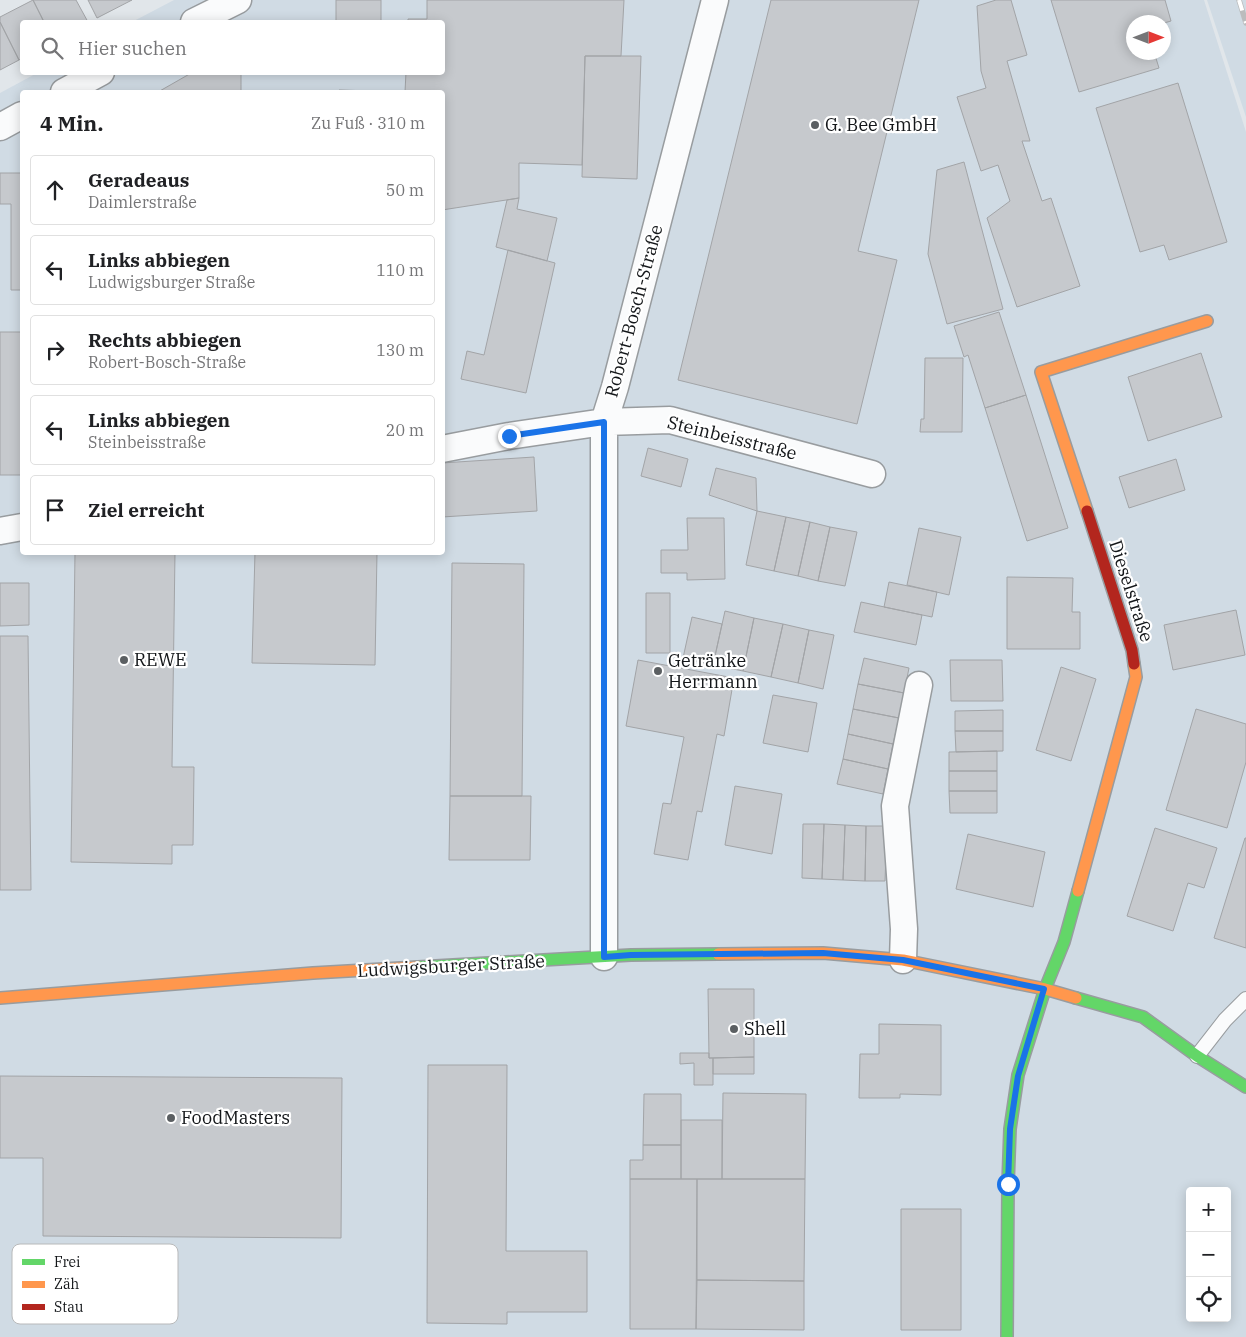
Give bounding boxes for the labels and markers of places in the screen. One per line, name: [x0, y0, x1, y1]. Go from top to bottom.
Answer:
place label: G. Bee GmbH: [825, 113, 937, 136]
marker: G. Bee GmbH: [809, 119, 821, 131]
place label: REWE: [134, 648, 187, 671]
place label: Getränke Herrmann: [668, 649, 758, 693]
marker: REWE: [118, 654, 130, 666]
marker: Getränke Herrmann: [652, 665, 664, 677]
place label: Shell: [744, 1017, 786, 1040]
marker: Shell: [728, 1023, 740, 1035]
place label: FoodMasters: [181, 1106, 290, 1129]
marker: FoodMasters: [165, 1112, 177, 1124]

